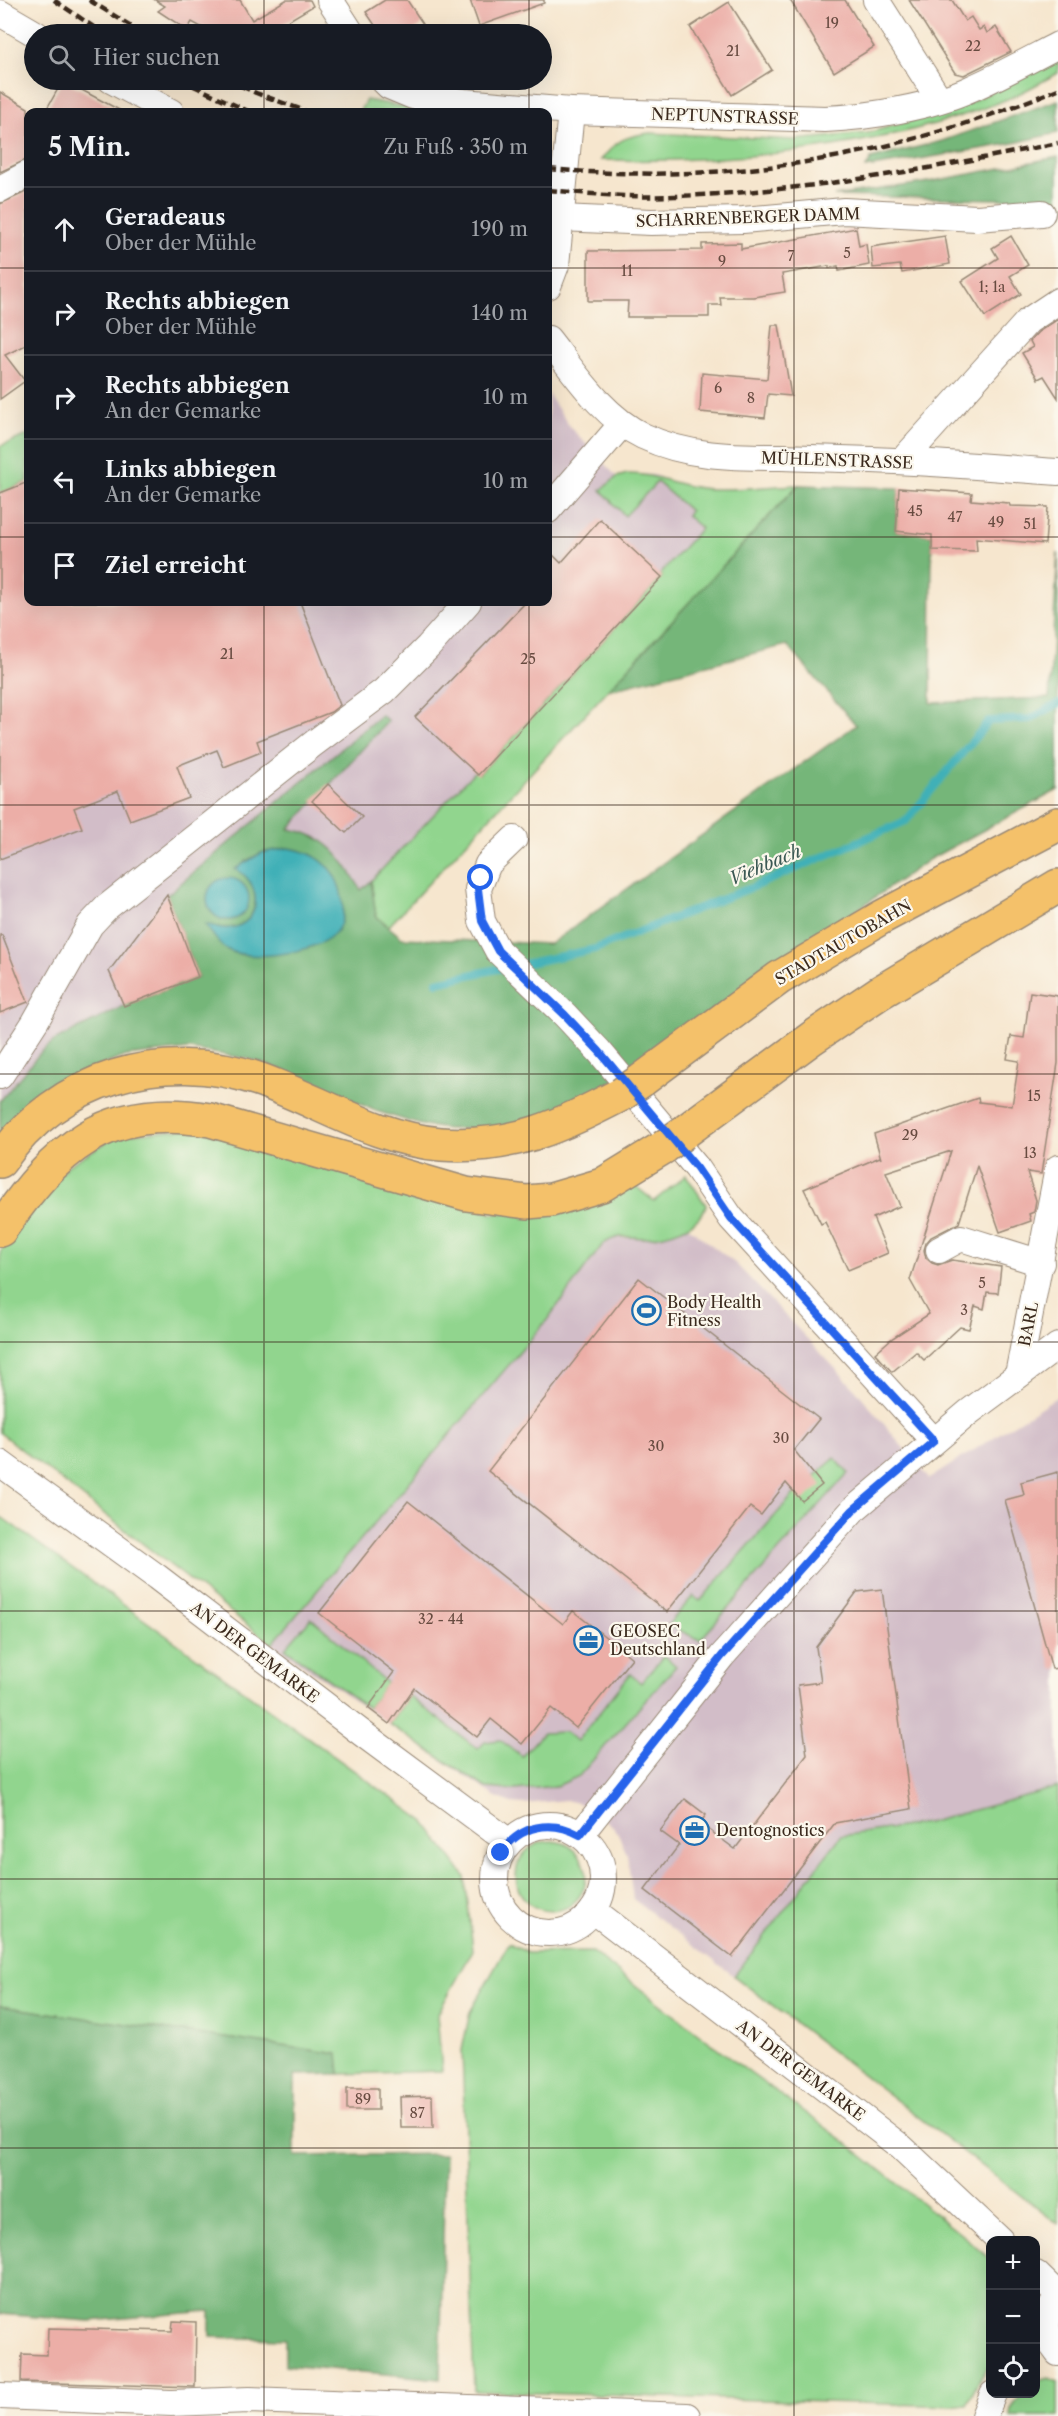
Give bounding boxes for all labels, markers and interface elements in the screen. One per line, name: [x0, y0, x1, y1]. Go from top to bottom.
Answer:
house number: 19: [825, 14, 839, 32]
search box: [24, 24, 552, 90]
house number: 22: [965, 37, 981, 55]
icon: search: [45, 41, 78, 74]
house number: 21: [726, 42, 740, 60]
text: Hier suchen: [93, 44, 220, 71]
street label: NEPTUNSTRASSE: [651, 103, 799, 129]
text: 5 Min.: [48, 131, 131, 163]
text: Zu Fuß · 350 m: [383, 135, 528, 159]
street label: SCHARRENBERGER DAMM: [635, 203, 861, 231]
text: Geradeaus: [105, 204, 225, 231]
icon: ahead: [48, 213, 81, 246]
text: 190 m: [471, 217, 528, 241]
text: Ober der Mühle: [105, 231, 257, 255]
house number: 5: [843, 244, 851, 262]
house number: 7: [788, 247, 795, 265]
house number: 9: [718, 252, 726, 270]
house number: 11: [621, 262, 633, 280]
house number: 1; 1a: [979, 278, 1006, 296]
text: Rechts abbiegen: [105, 288, 290, 315]
icon: right: [48, 297, 81, 330]
text: 140 m: [471, 301, 528, 325]
text: Ober der Mühle: [105, 315, 257, 339]
text: Rechts abbiegen: [105, 372, 290, 399]
house number: 6: [714, 379, 722, 397]
icon: right: [48, 381, 81, 414]
text: 10 m: [483, 385, 528, 409]
house number: 8: [747, 389, 755, 407]
text: An der Gemarke: [105, 399, 261, 423]
street label: MÜHLENSTRASSE: [761, 447, 913, 473]
text: Links abbiegen: [105, 456, 277, 483]
icon: left: [48, 465, 81, 498]
text: 10 m: [483, 469, 528, 493]
text: An der Gemarke: [105, 483, 261, 507]
house number: 45: [907, 502, 923, 520]
house number: 47: [948, 508, 963, 526]
house number: 49: [988, 513, 1004, 531]
house number: 51: [1023, 515, 1037, 533]
icon: arrive: [48, 549, 81, 582]
text: Ziel erreicht: [105, 552, 246, 579]
house number: 21: [220, 645, 234, 663]
house number: 25: [520, 650, 536, 668]
water label: Viehbach: [726, 840, 804, 890]
route start: [467, 864, 493, 890]
street label: STADTAUTOBAHN: [771, 895, 915, 989]
house number: 15: [1027, 1087, 1041, 1105]
house number: 29: [902, 1126, 918, 1144]
house number: 13: [1023, 1144, 1037, 1162]
house number: 5: [978, 1274, 986, 1292]
place label: Body Health Fitness: [667, 1292, 761, 1330]
sports icon: Body Health Fitness: [630, 1295, 662, 1327]
street label: BARL: [1014, 1300, 1042, 1348]
house number: 3: [960, 1301, 968, 1319]
house number: 30: [773, 1429, 789, 1447]
house number: 30: [648, 1437, 664, 1455]
street label: AN DER GEMARKE: [186, 1597, 323, 1707]
house number: 32 - 44: [418, 1610, 464, 1628]
place label: GEOSEC Deutschland: [610, 1621, 706, 1659]
office icon: GEOSEC Deutschland: [573, 1624, 605, 1656]
office icon: Dentognostics: [679, 1814, 711, 1846]
place label: Dentognostics: [716, 1820, 824, 1840]
route end: [487, 1839, 513, 1865]
street label: AN DER GEMARKE: [732, 2015, 869, 2125]
house number: 89: [355, 2090, 371, 2108]
house number: 87: [409, 2104, 425, 2122]
map controls: [986, 2236, 1040, 2398]
button: +: [986, 2236, 1040, 2290]
button: −: [986, 2290, 1040, 2344]
button: locate: [986, 2344, 1040, 2398]

